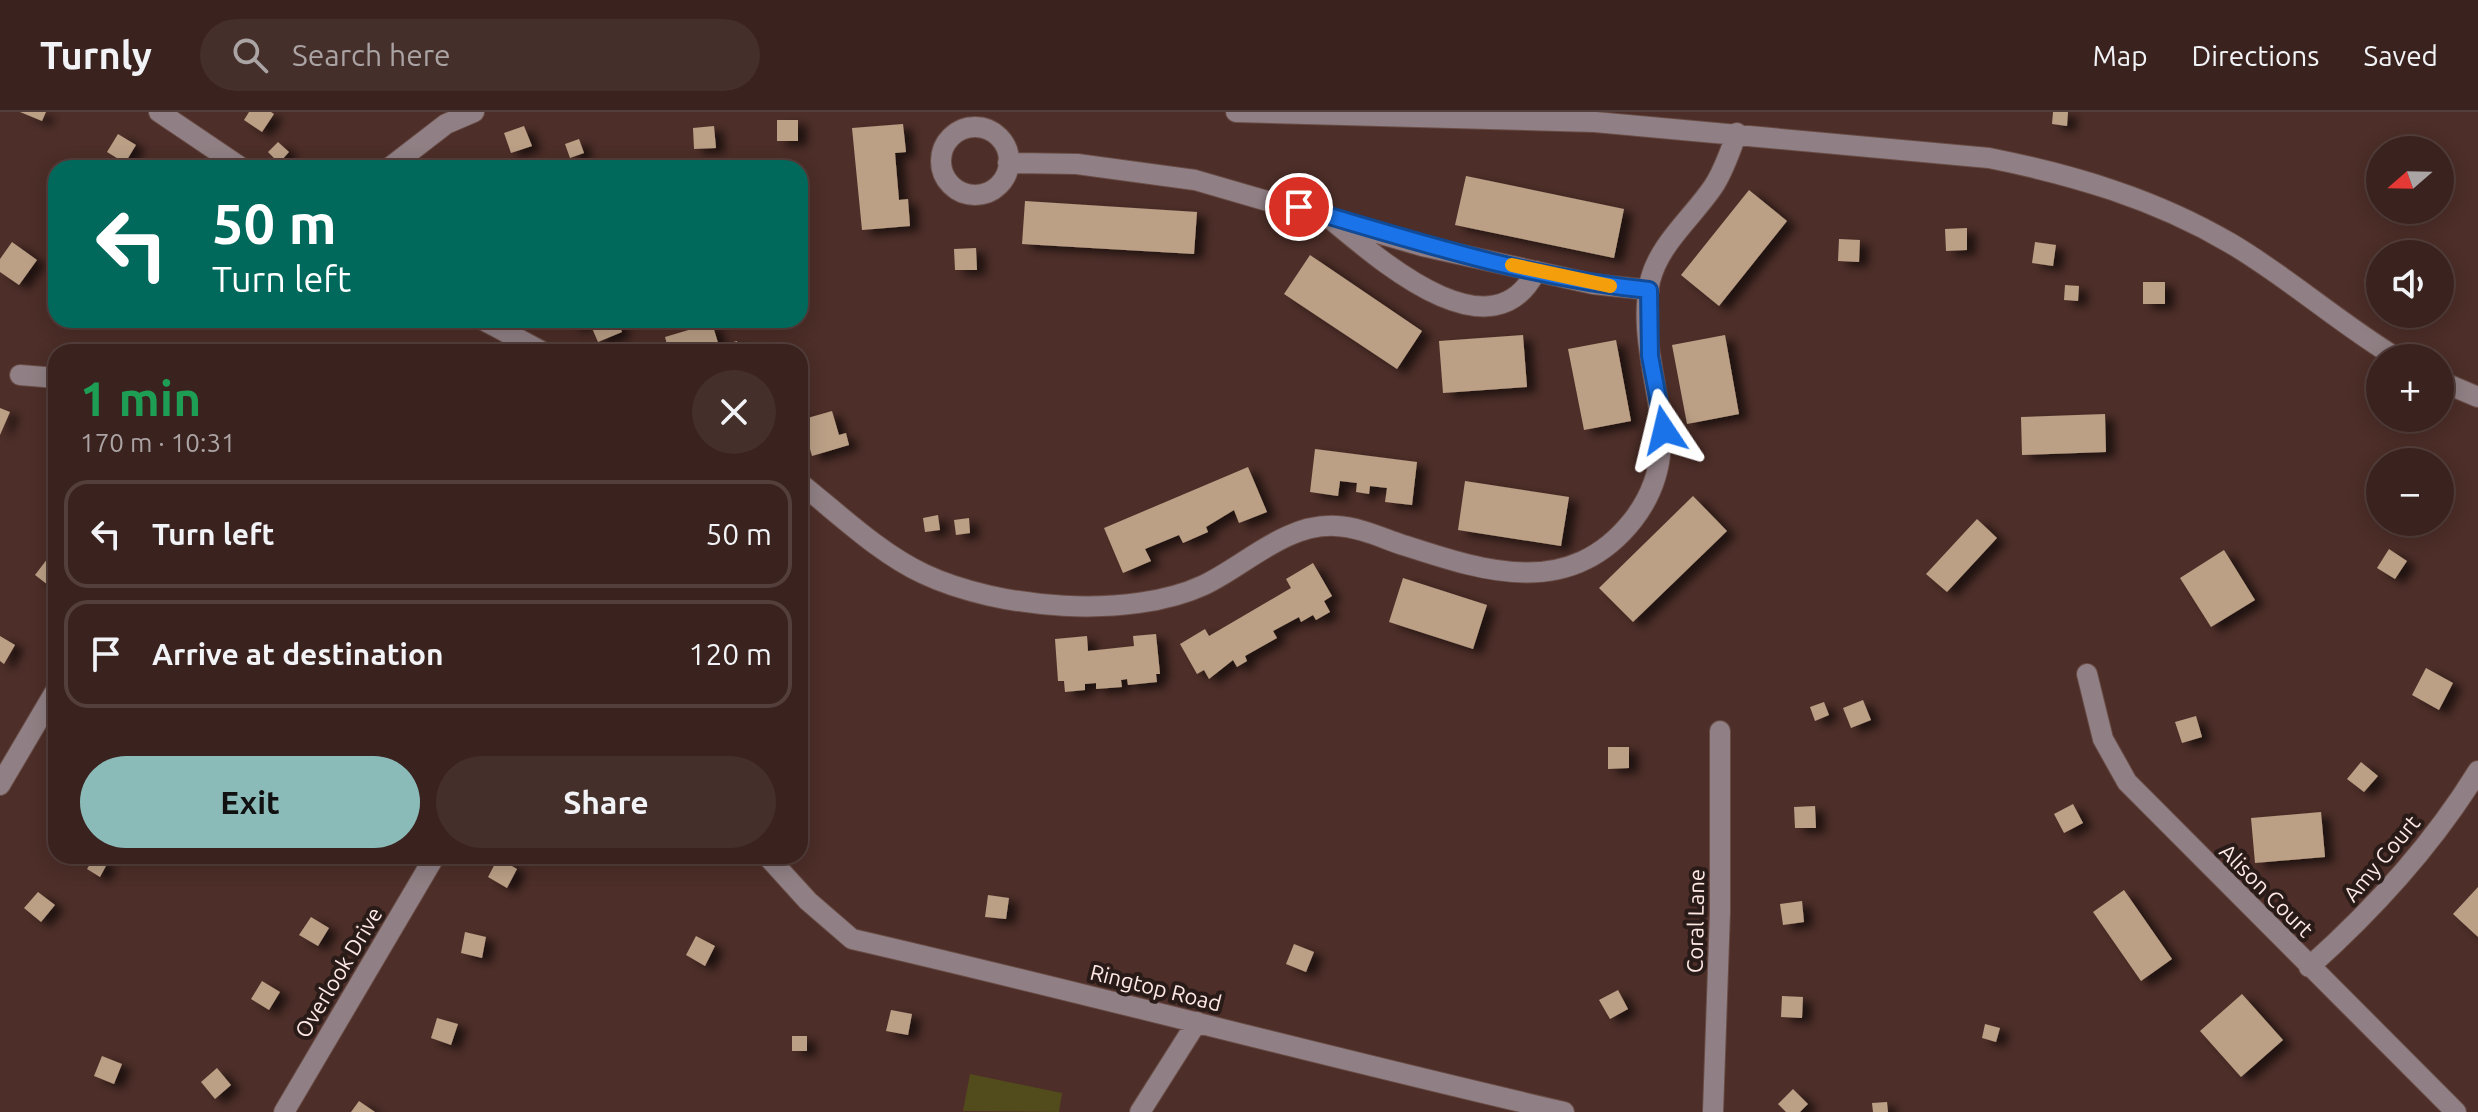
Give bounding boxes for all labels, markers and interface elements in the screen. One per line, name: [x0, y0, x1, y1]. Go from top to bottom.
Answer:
search box: [200, 19, 760, 91]
icon: search: [228, 33, 272, 77]
text: Turnly: [40, 34, 152, 76]
text: Search here: [292, 38, 451, 72]
text: Map: [2092, 40, 2148, 71]
text: Directions: [2192, 40, 2319, 71]
text: Saved: [2363, 40, 2438, 71]
north arrow: [2366, 136, 2454, 224]
map controls: [2366, 136, 2454, 536]
pin: [1265, 173, 1333, 241]
icon: arrive: [1277, 185, 1321, 229]
icon: left: [80, 192, 184, 296]
text: 50 m: [212, 192, 337, 255]
button: sound: [2366, 240, 2454, 328]
text: Turn left: [212, 258, 351, 299]
button: +: [2366, 344, 2454, 432]
button: close: [692, 370, 776, 454]
text: 1 min: [80, 371, 201, 425]
position arrow: [1622, 388, 1706, 472]
text: 170 m · 10:31: [80, 428, 236, 457]
button: −: [2366, 448, 2454, 536]
icon: left: [84, 512, 128, 556]
text: Turn left: [152, 517, 274, 551]
text: 50 m: [705, 517, 772, 551]
icon: arrive: [84, 632, 128, 676]
text: Arrive at destination: [152, 637, 444, 671]
text: 120 m: [688, 637, 772, 671]
button: Exit: [80, 756, 420, 848]
button: Share: [436, 756, 776, 848]
street label: Amy Court: [2338, 810, 2424, 906]
street label: Alison Court: [2215, 838, 2319, 942]
street label: Coral Lane: [1682, 869, 1708, 973]
street label: Overlook Drive: [289, 902, 387, 1042]
street label: Ringtop Road: [1088, 959, 1224, 1015]

